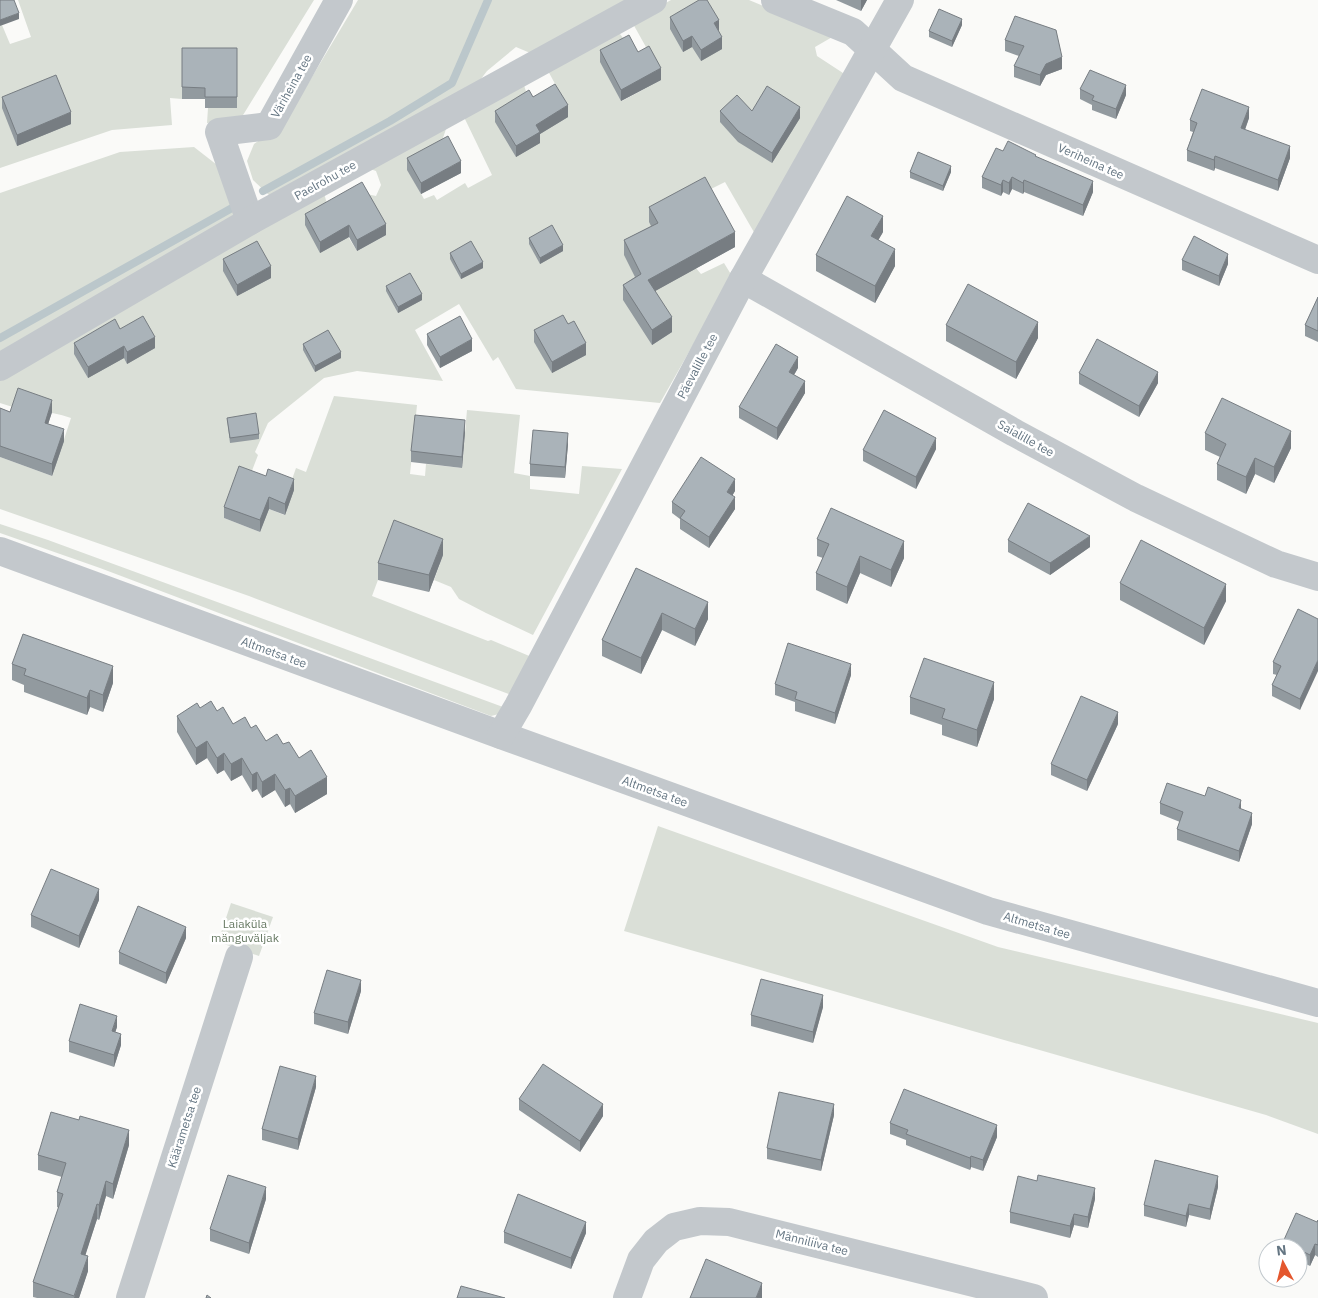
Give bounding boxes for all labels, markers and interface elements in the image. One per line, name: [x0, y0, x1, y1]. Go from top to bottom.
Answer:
street label: Väriheina tee: [267, 51, 315, 120]
street label: Veriheina tee: [1056, 140, 1127, 182]
street label: Paelrohu tee: [292, 157, 359, 203]
street label: Päevalille tee: [674, 330, 721, 401]
street label: Saialille tee: [995, 416, 1057, 460]
street label: Altmetsa tee: [239, 633, 309, 671]
street label: Altmetsa tee: [620, 772, 690, 810]
street label: Altmetsa tee: [1002, 908, 1073, 942]
park label: Laiaküla mänguväljak: [211, 916, 280, 945]
street label: Käärametsa tee: [164, 1084, 204, 1170]
street label: Männiliiva tee: [774, 1226, 850, 1258]
north arrow: [1258, 1238, 1308, 1288]
text: N: [1275, 1241, 1288, 1260]

